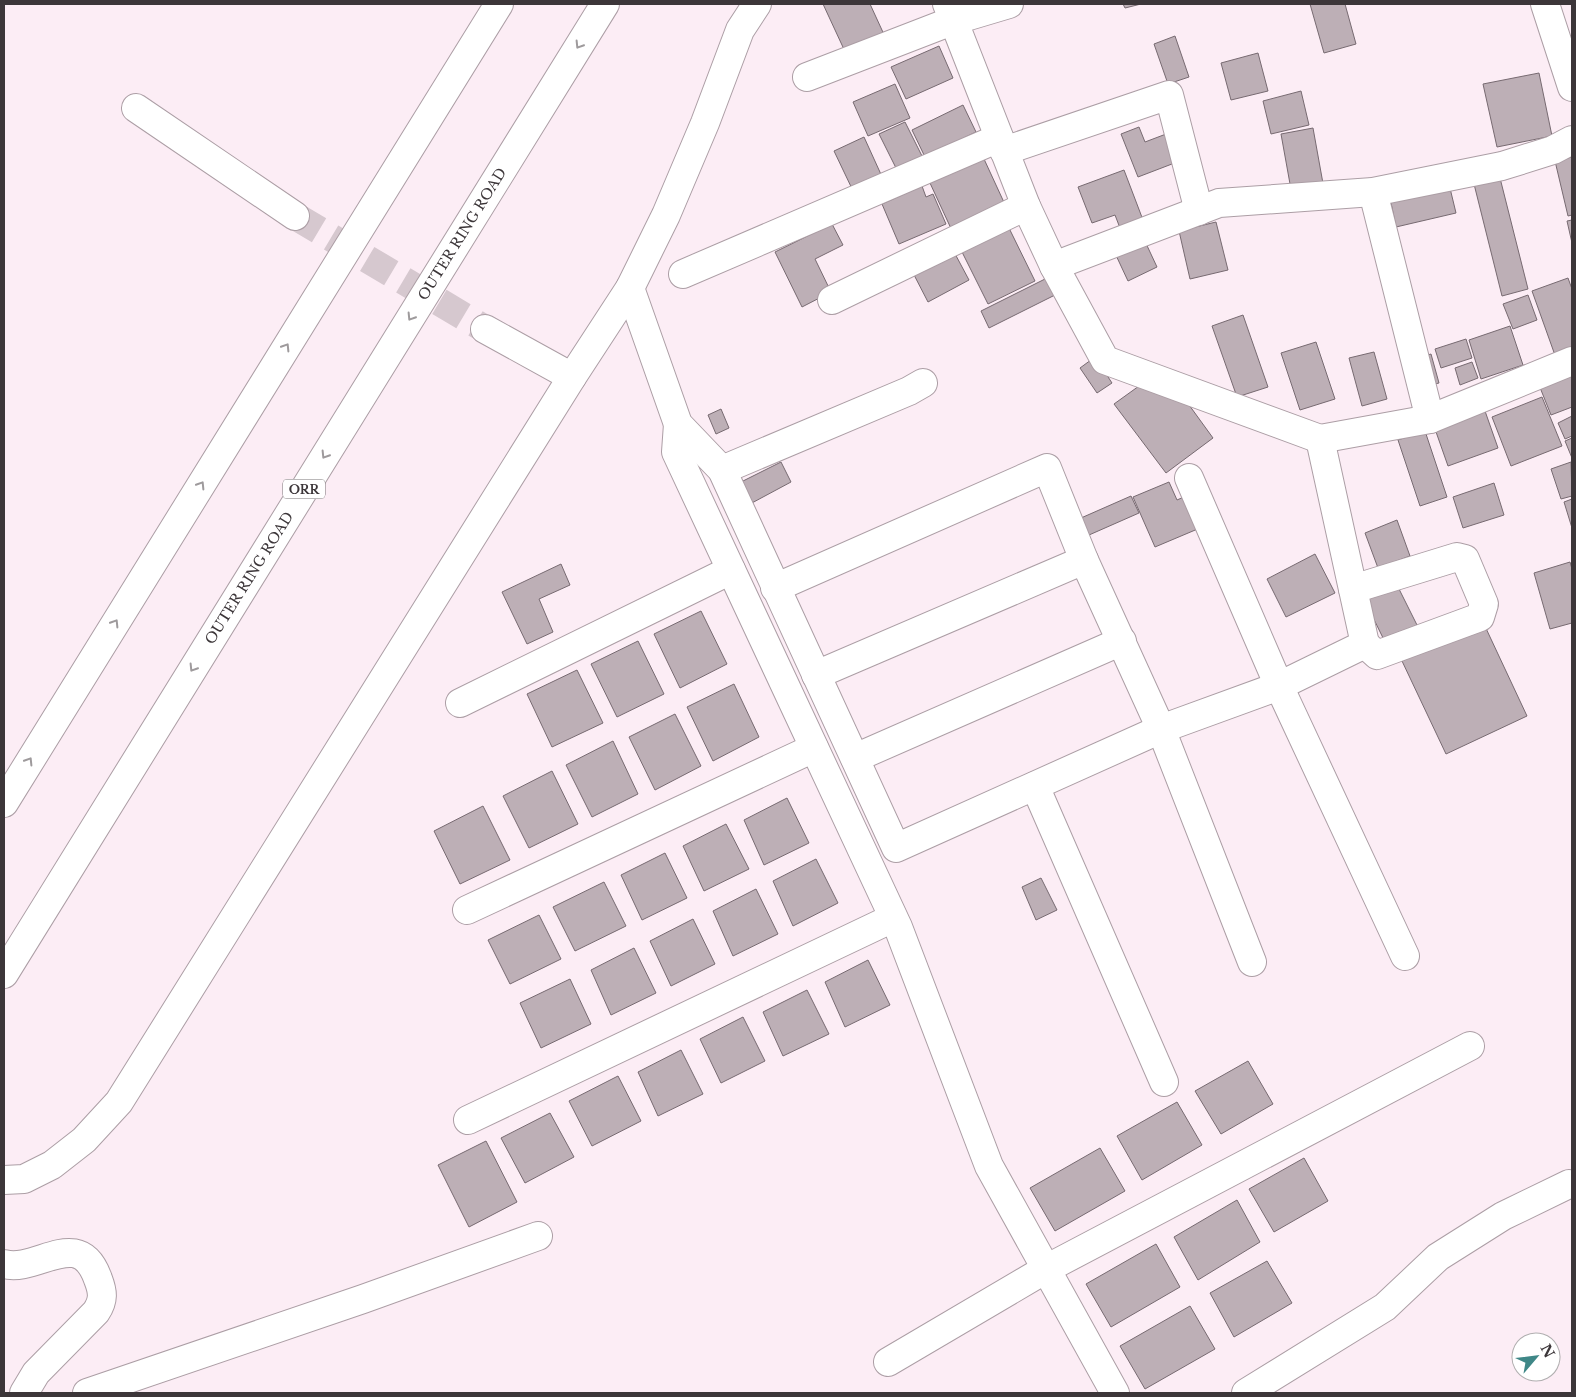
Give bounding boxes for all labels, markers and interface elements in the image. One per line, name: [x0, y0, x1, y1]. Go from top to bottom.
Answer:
one-way arrow: [576, 40, 586, 49]
street label: OUTER RING ROAD: [414, 164, 510, 304]
one-way arrow: [407, 312, 417, 321]
one-way arrow: [280, 343, 290, 352]
one-way arrow: [322, 450, 331, 459]
road number: ORR: [283, 479, 325, 498]
one-way arrow: [194, 481, 204, 490]
street label: OUTER RING ROAD: [201, 508, 297, 648]
one-way arrow: [109, 620, 118, 629]
one-way arrow: [190, 662, 200, 671]
one-way arrow: [23, 758, 33, 767]
north arrow: [1511, 1332, 1561, 1382]
text: N: [1536, 1341, 1559, 1361]

